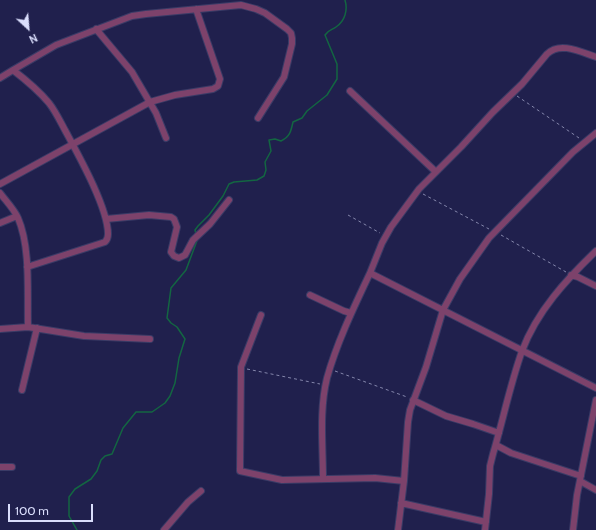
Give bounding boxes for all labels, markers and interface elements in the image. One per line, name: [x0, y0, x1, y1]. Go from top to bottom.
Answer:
north arrow: [8, 8, 48, 48]
text: N: [27, 31, 40, 47]
scale bar: [10, 496, 95, 522]
text: 100 m: [15, 503, 49, 518]

